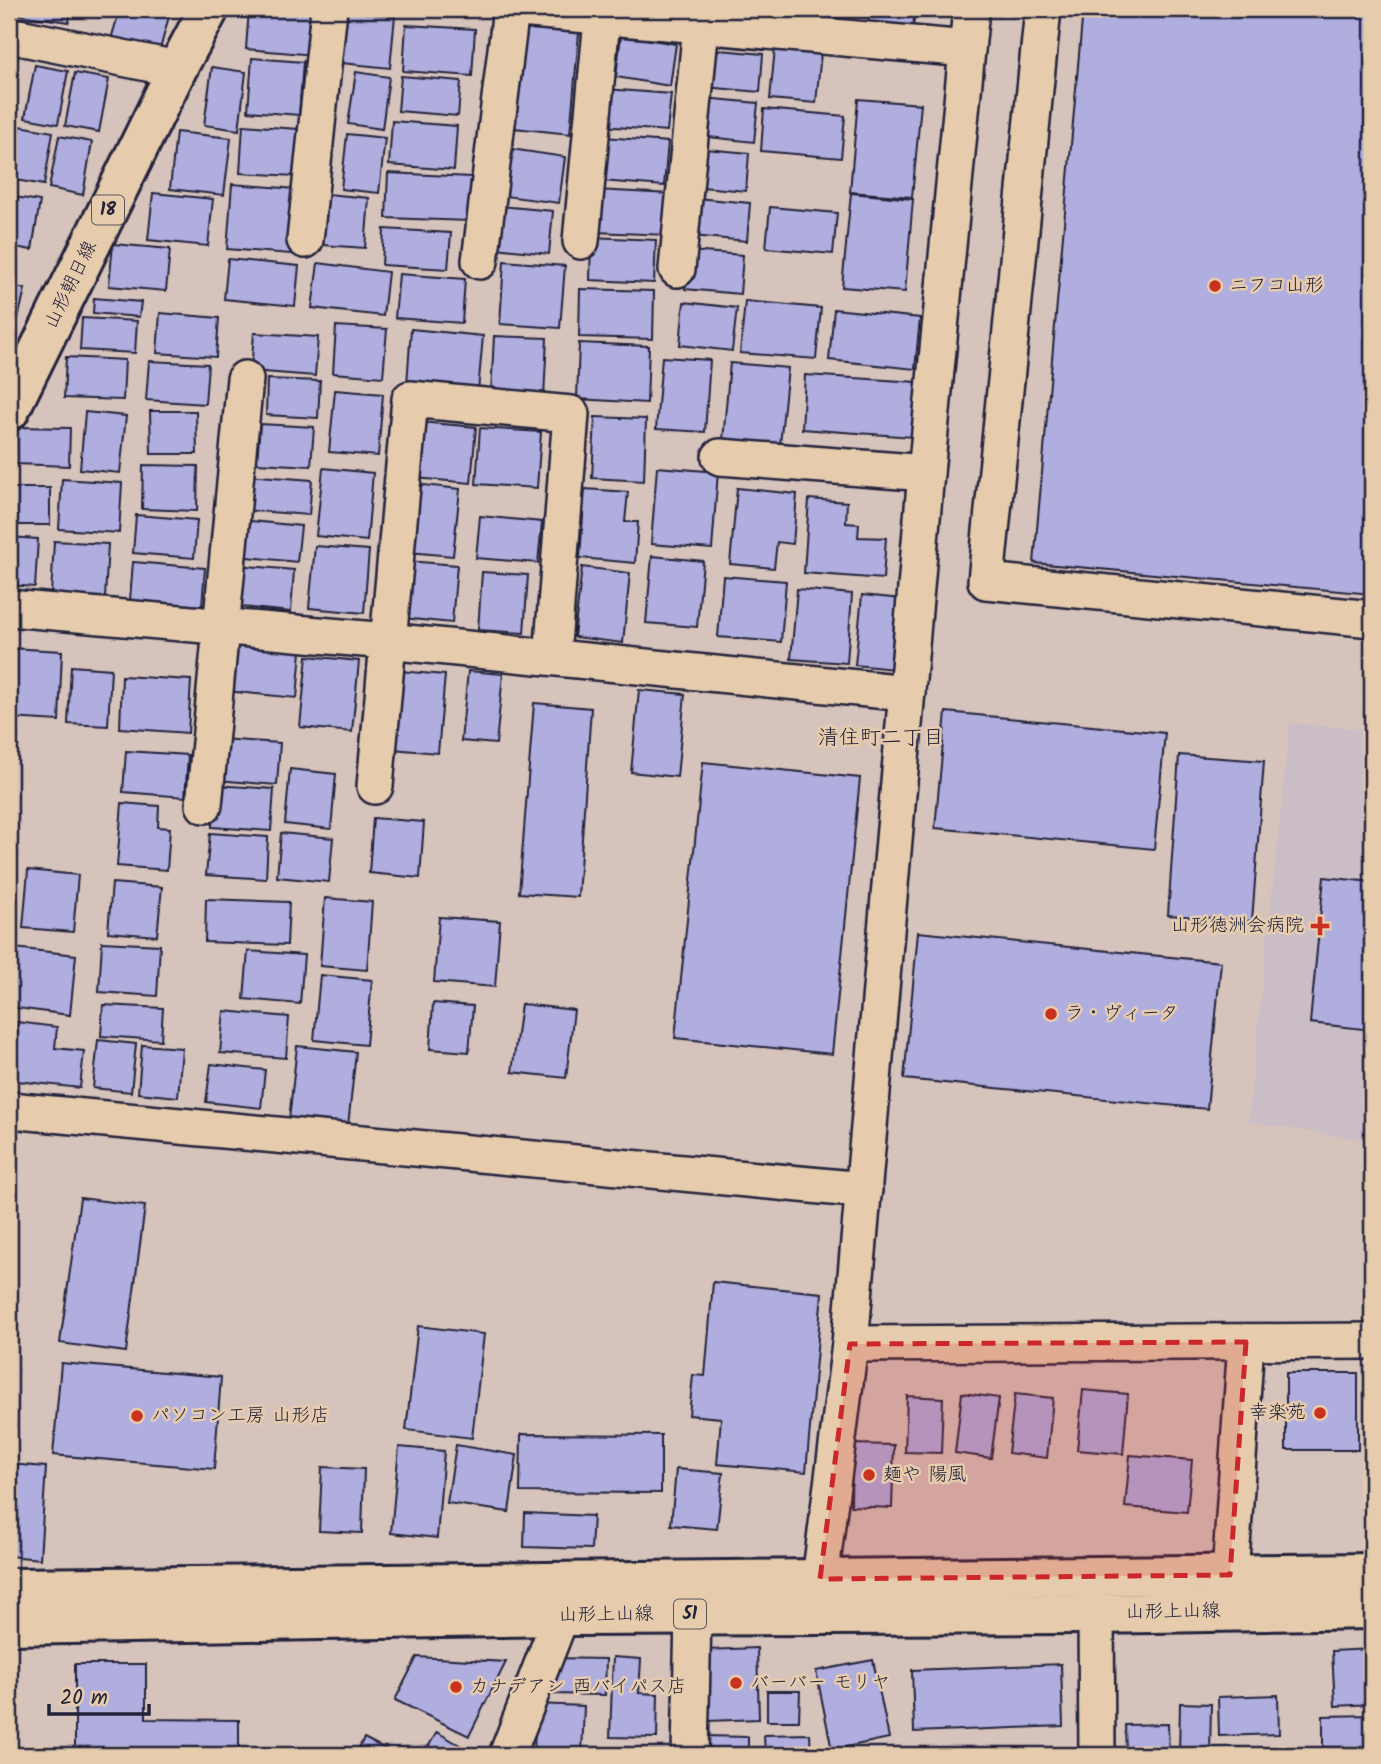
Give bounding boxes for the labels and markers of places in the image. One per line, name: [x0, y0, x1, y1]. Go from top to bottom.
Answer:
place label: ニフコ山形: [1229, 271, 1324, 301]
marker: ニフコ山形: [1207, 278, 1223, 294]
place label: 山形徳洲会病院: [1171, 911, 1304, 941]
marker: 山形徳洲会病院: [1310, 916, 1330, 936]
place label: ラ・ヴィータ: [1065, 999, 1179, 1029]
marker: ラ・ヴィータ: [1043, 1006, 1059, 1022]
place label: 幸楽苑: [1249, 1398, 1306, 1428]
place label: パソコン工房 山形店: [151, 1401, 330, 1431]
marker: 幸楽苑: [1312, 1405, 1328, 1421]
marker: パソコン工房 山形店: [129, 1408, 145, 1424]
place label: 麺や 陽風: [883, 1460, 967, 1490]
marker: 麺や 陽風: [861, 1467, 877, 1483]
place label: バーバー モリヤ: [750, 1668, 891, 1698]
place label: カナデアン 西バイパス店: [470, 1672, 686, 1702]
marker: バーバー モリヤ: [728, 1675, 744, 1691]
marker: カナデアン 西バイパス店: [448, 1679, 464, 1695]

